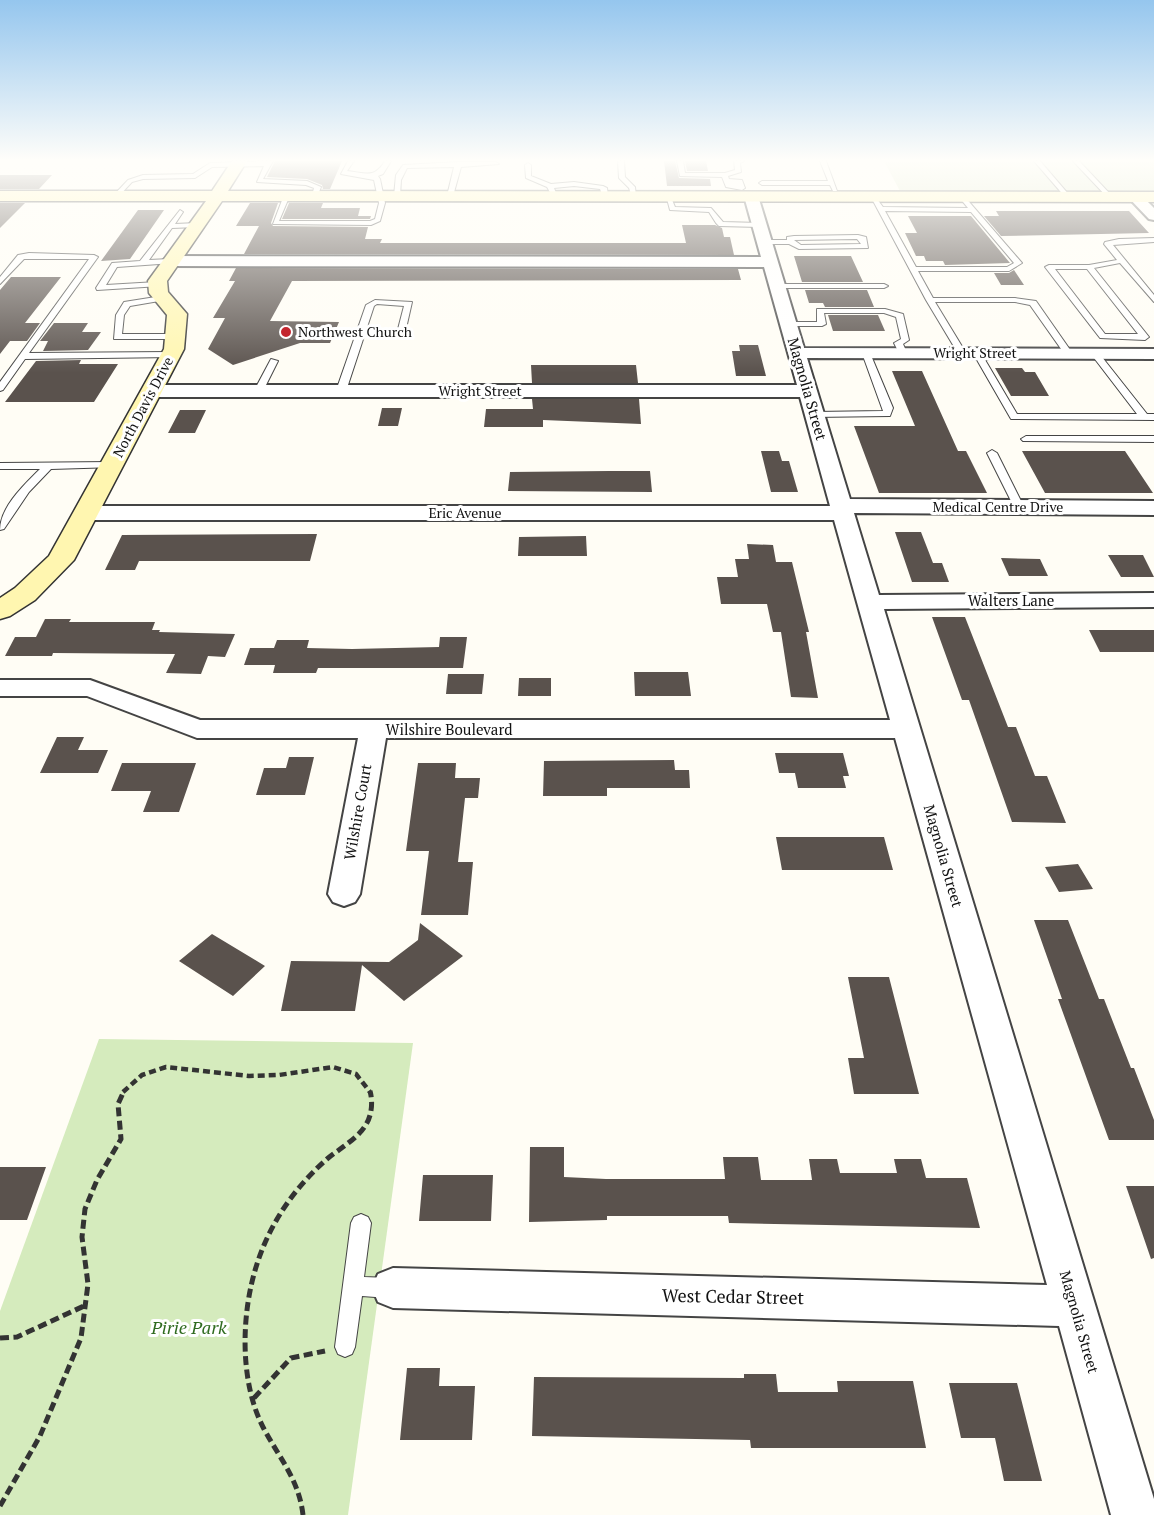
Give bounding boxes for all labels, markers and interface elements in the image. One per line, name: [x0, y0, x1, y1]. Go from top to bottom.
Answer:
place label: Northwest Church: [298, 322, 412, 341]
marker: Northwest Church: [279, 325, 293, 339]
street label: Magnolia Street: [784, 335, 832, 443]
street label: Wright Street: [933, 343, 1017, 362]
street label: North Davis Drive: [108, 353, 177, 460]
street label: Wright Street: [438, 381, 522, 400]
street label: Medical Centre Drive: [933, 497, 1063, 516]
street label: Eric Avenue: [428, 503, 502, 522]
street label: Walters Lane: [968, 590, 1054, 610]
street label: Wilshire Boulevard: [386, 719, 513, 739]
street label: Wilshire Court: [339, 762, 375, 861]
street label: Magnolia Street: [920, 802, 968, 910]
street label: Magnolia Street: [1056, 1268, 1104, 1376]
street label: West Cedar Street: [662, 1283, 805, 1309]
park label: Pirie Park: [150, 1315, 227, 1339]

